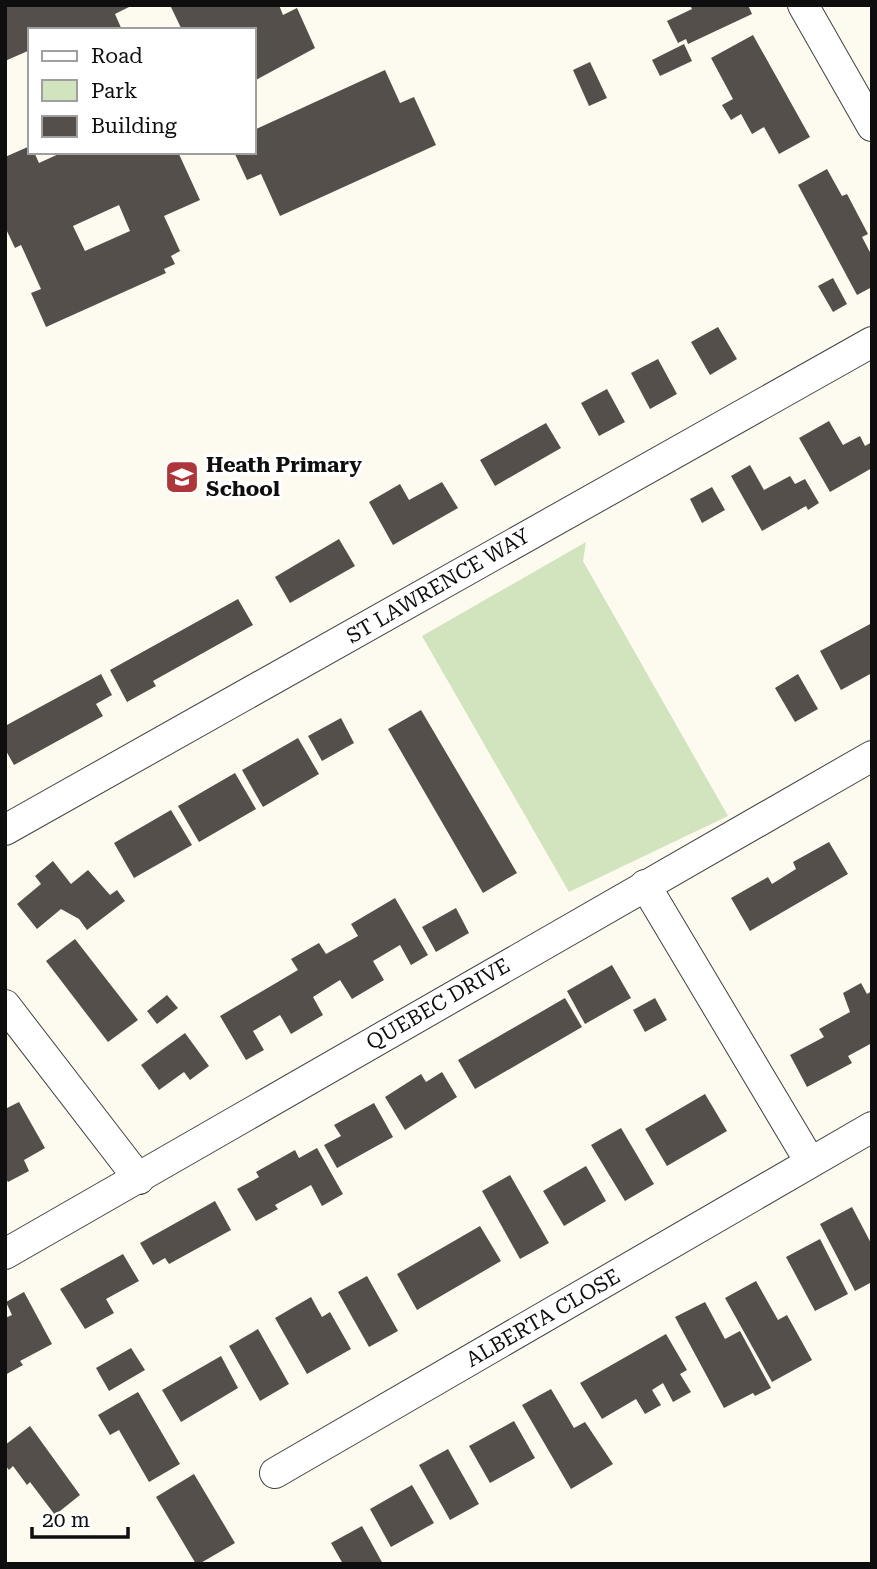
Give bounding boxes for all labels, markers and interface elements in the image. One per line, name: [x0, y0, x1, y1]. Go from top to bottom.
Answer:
legend: [28, 28, 256, 154]
text: Road: [91, 44, 143, 68]
text: Park: [91, 79, 137, 103]
text: Building: [91, 114, 177, 138]
place label: Heath Primary School: [206, 453, 362, 501]
school or university icon: Heath Primary School: [163, 458, 201, 496]
street label: ST LAWRENCE WAY: [342, 523, 534, 648]
street label: QUEBEC DRIVE: [362, 953, 514, 1055]
street label: ALBERTA CLOSE: [462, 1264, 624, 1372]
scale bar: [32, 1496, 128, 1540]
text: 20 m: [42, 1508, 90, 1532]

